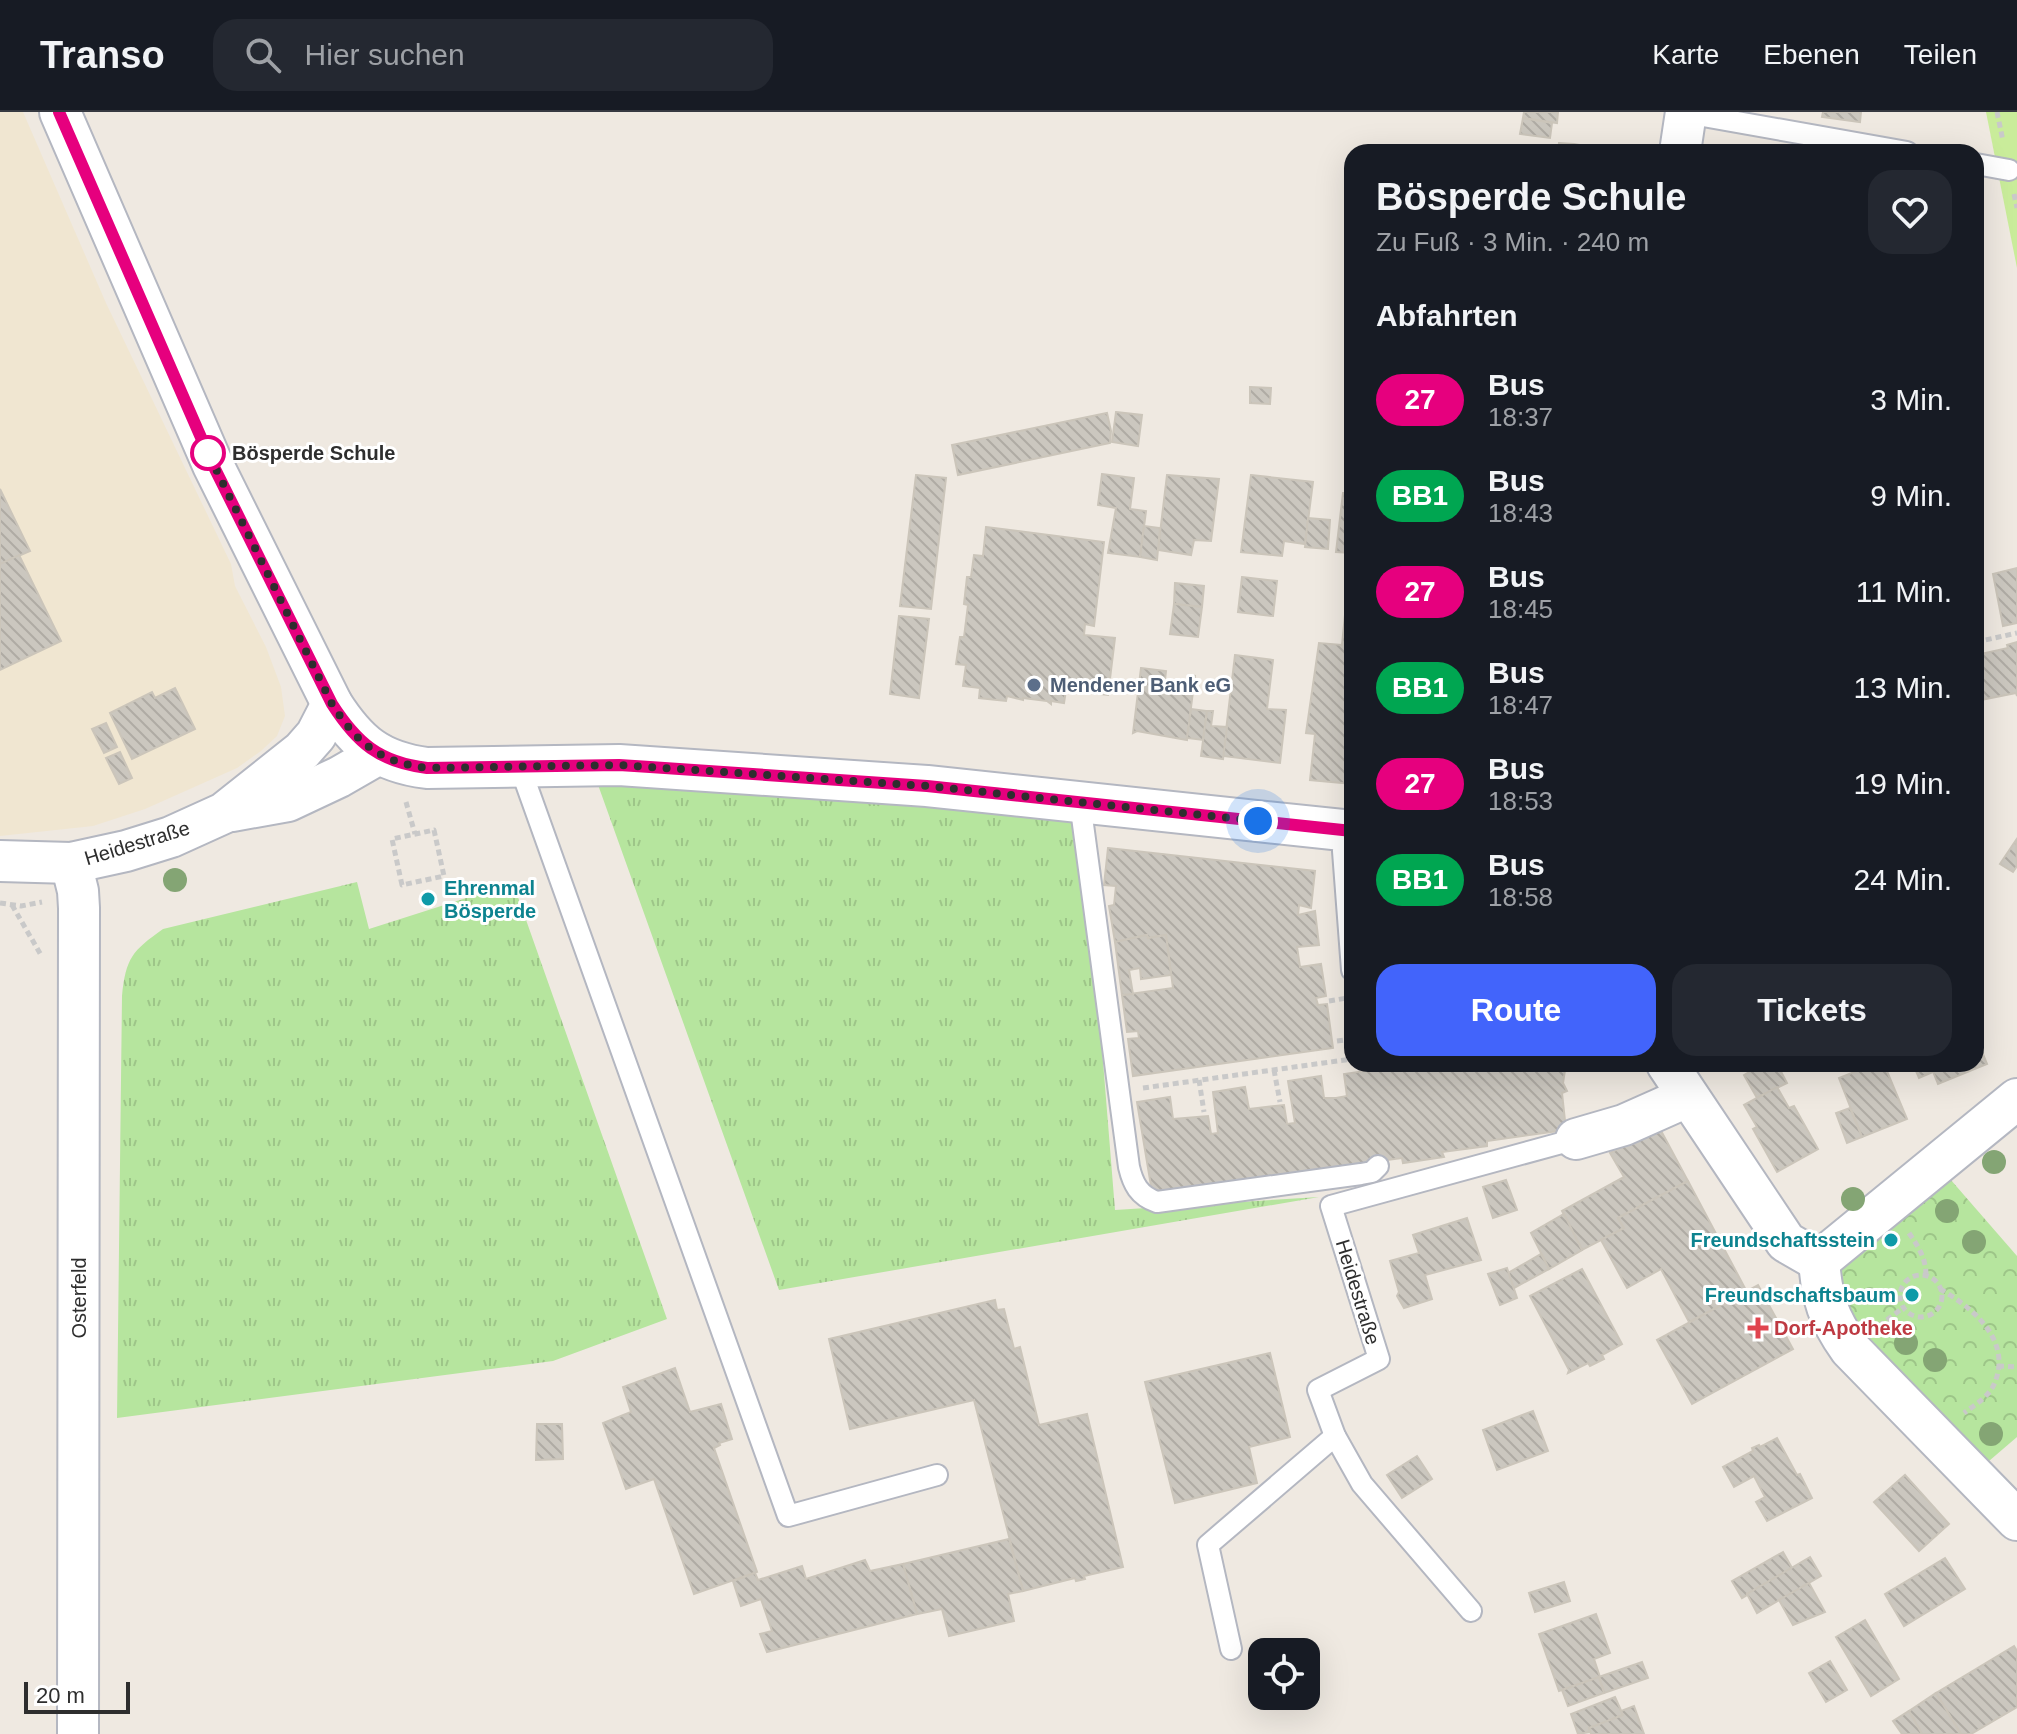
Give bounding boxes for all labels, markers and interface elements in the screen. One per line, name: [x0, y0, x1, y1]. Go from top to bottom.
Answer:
search box: [213, 19, 773, 91]
icon: search: [241, 33, 285, 77]
text: Transo: [40, 34, 165, 76]
text: Hier suchen: [305, 38, 465, 71]
text: Karte: [1652, 39, 1719, 70]
text: Ebenen: [1763, 39, 1860, 70]
text: Teilen: [1904, 39, 1977, 70]
button: heart: [1868, 170, 1952, 254]
text: Bösperde Schule: [1376, 176, 1686, 218]
text: Zu Fuß · 3 Min. · 240 m: [1376, 227, 1649, 257]
text: Abfahrten: [1376, 299, 1518, 332]
text: Bus: [1488, 368, 1545, 401]
text: 3 Min.: [1870, 383, 1952, 416]
text: 27: [1404, 384, 1436, 415]
text: 18:37: [1488, 402, 1553, 432]
marker: Bösperde Schule: [191, 436, 225, 470]
place label: Bösperde Schule: [232, 442, 395, 464]
text: Bus: [1488, 464, 1545, 497]
text: 9 Min.: [1870, 479, 1952, 512]
text: BB1: [1392, 480, 1448, 511]
text: 18:43: [1488, 498, 1553, 528]
text: Bus: [1488, 560, 1545, 593]
text: 11 Min.: [1856, 575, 1952, 608]
text: 27: [1404, 576, 1436, 607]
text: 18:45: [1488, 594, 1553, 624]
text: Bus: [1488, 656, 1545, 689]
text: 13 Min.: [1854, 671, 1952, 704]
text: BB1: [1392, 672, 1448, 703]
place label: Mendener Bank eG: [1050, 674, 1231, 696]
marker: Mendener Bank eG: [1025, 676, 1043, 694]
text: 18:47: [1488, 690, 1553, 720]
text: Bus: [1488, 752, 1545, 785]
text: 19 Min.: [1854, 767, 1952, 800]
text: 27: [1404, 768, 1436, 799]
text: 18:53: [1488, 786, 1553, 816]
your location: [1238, 801, 1278, 841]
street label: Heidestraße: [82, 817, 192, 869]
text: Bus: [1488, 848, 1545, 881]
text: 24 Min.: [1854, 863, 1952, 896]
text: BB1: [1392, 864, 1448, 895]
place label: Ehrenmal Bösperde: [444, 877, 536, 922]
text: 18:58: [1488, 882, 1553, 912]
marker: Ehrenmal Bösperde: [419, 890, 437, 908]
button: Route: [1376, 964, 1656, 1056]
button: Tickets: [1672, 964, 1952, 1056]
place label: Freundschaftsstein: [1691, 1229, 1875, 1251]
marker: Freundschaftsstein: [1882, 1231, 1900, 1249]
street label: Heidestraße: [1332, 1237, 1384, 1347]
street label: Osterfeld: [68, 1257, 90, 1339]
place label: Freundschaftsbaum: [1705, 1284, 1896, 1306]
marker: Freundschaftsbaum: [1903, 1286, 1921, 1304]
place label: Dorf-Apotheke: [1774, 1317, 1913, 1339]
marker: Dorf-Apotheke: [1749, 1319, 1767, 1337]
map controls: [1248, 1638, 1320, 1710]
button: locate: [1248, 1638, 1320, 1710]
scale bar: [24, 1678, 130, 1714]
text: 20 m: [36, 1683, 85, 1708]

